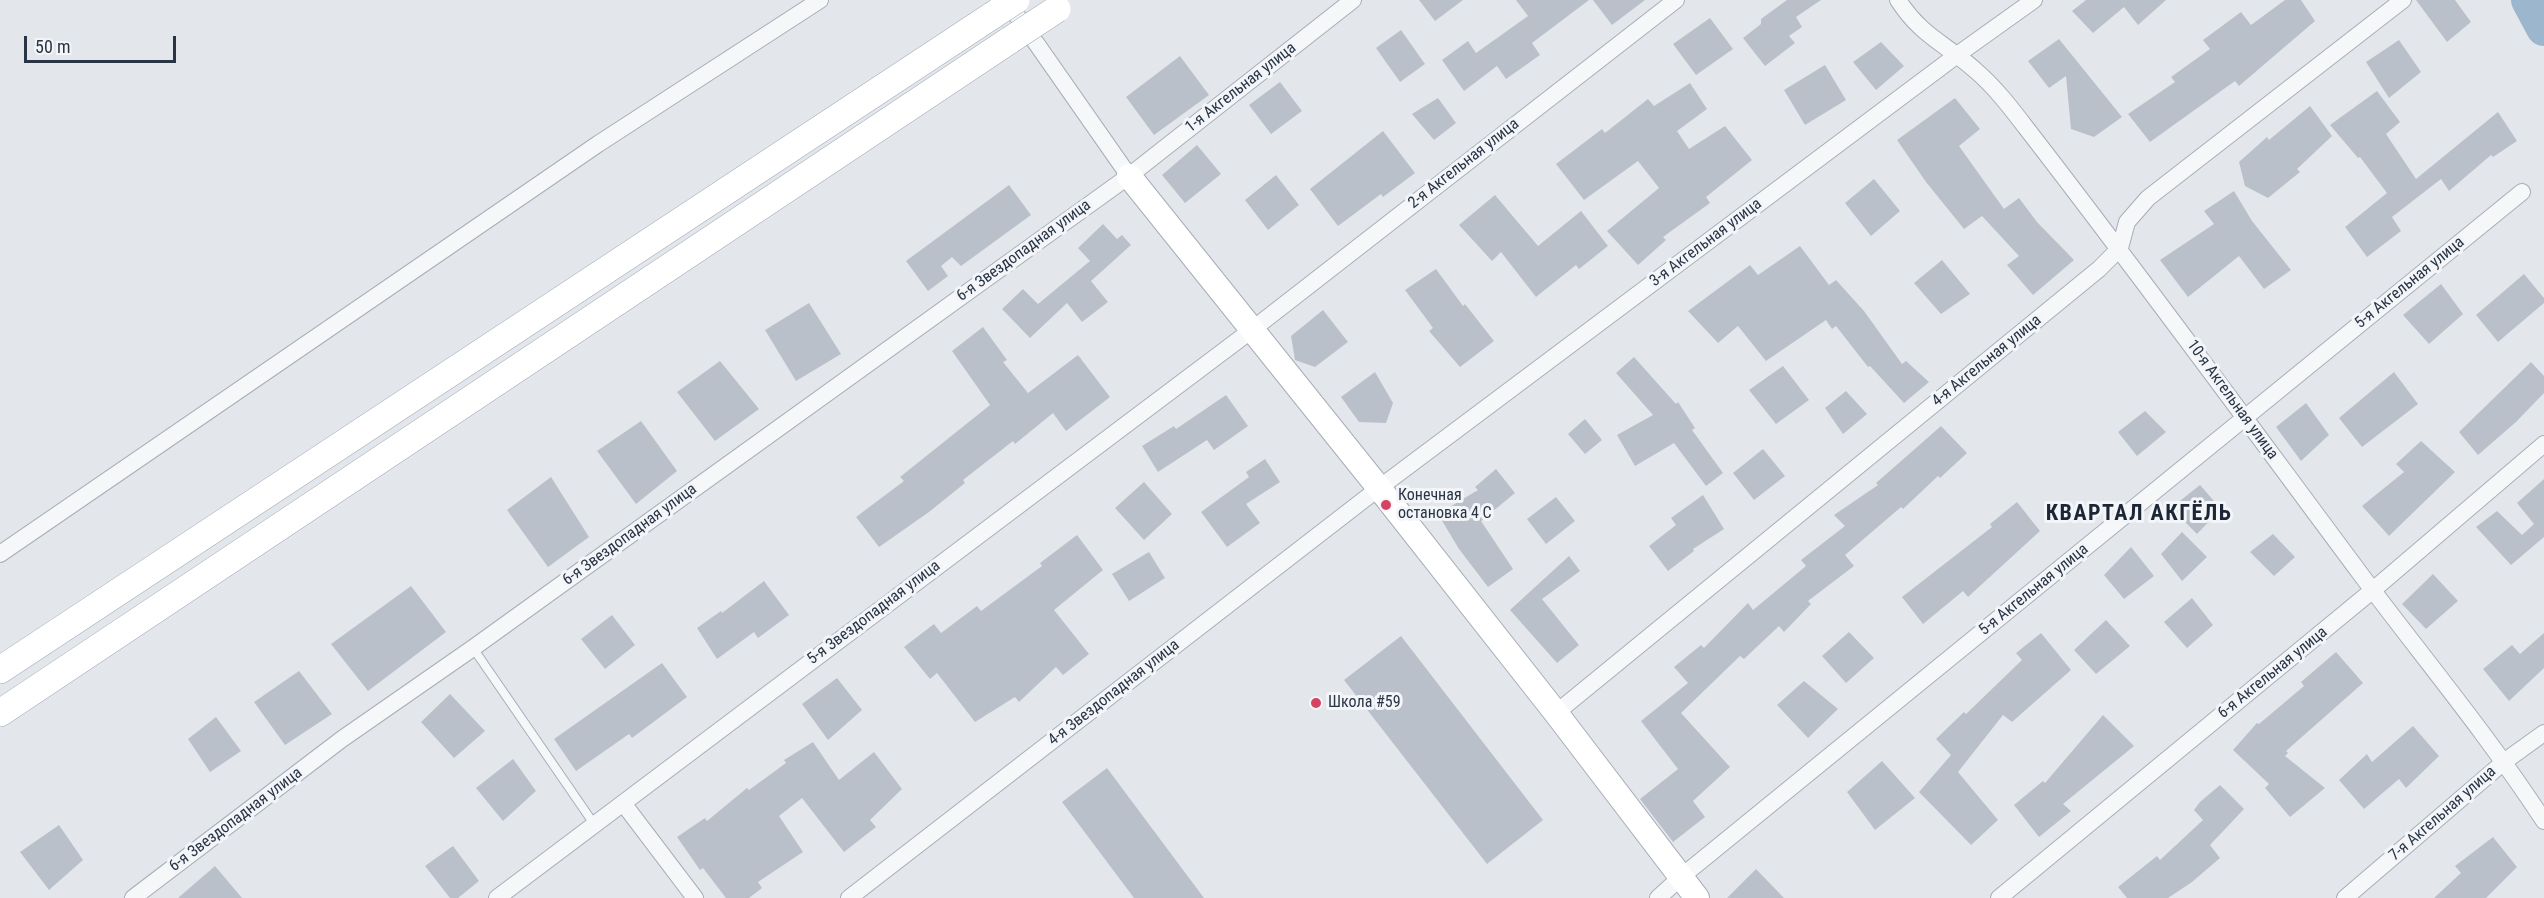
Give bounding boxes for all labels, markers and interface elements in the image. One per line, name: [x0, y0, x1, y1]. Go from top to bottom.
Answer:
scale bar: [27, 24, 178, 62]
text: 50 m: [35, 36, 70, 57]
street label: 1-я Акгельная улица: [1182, 39, 1300, 137]
street label: 2-я Акгельная улица: [1405, 115, 1523, 213]
street label: 3-я Акгельная улица: [1646, 195, 1766, 291]
street label: 6-я Звездопадная улица: [953, 196, 1095, 306]
street label: 5-я Акгельная улица: [2351, 233, 2469, 333]
street label: 4-я Акгельная улица: [1928, 311, 2046, 411]
street label: 10-я Акгельная улица: [2182, 336, 2282, 464]
street label: 6-я Звездопадная улица: [559, 480, 701, 590]
place label: Конечная остановка 4 С: [1398, 486, 1492, 524]
marker: Конечная остановка 4 С: [1379, 498, 1393, 512]
district label: КВАРТАЛ АКГЁЛЬ: [2046, 501, 2232, 527]
street label: 5-я Акгельная улица: [1975, 540, 2093, 640]
street label: 5-я Звездопадная улица: [804, 557, 944, 669]
street label: 6-я Акгельная улица: [2214, 623, 2332, 723]
street label: 4-я Звездопадная улица: [1045, 636, 1183, 750]
place label: Школа #59: [1328, 693, 1401, 713]
marker: Школа #59: [1309, 696, 1323, 710]
street label: 7-я Акгельная улица: [2386, 762, 2500, 866]
street label: 6-я Звездопадная улица: [166, 764, 306, 876]

